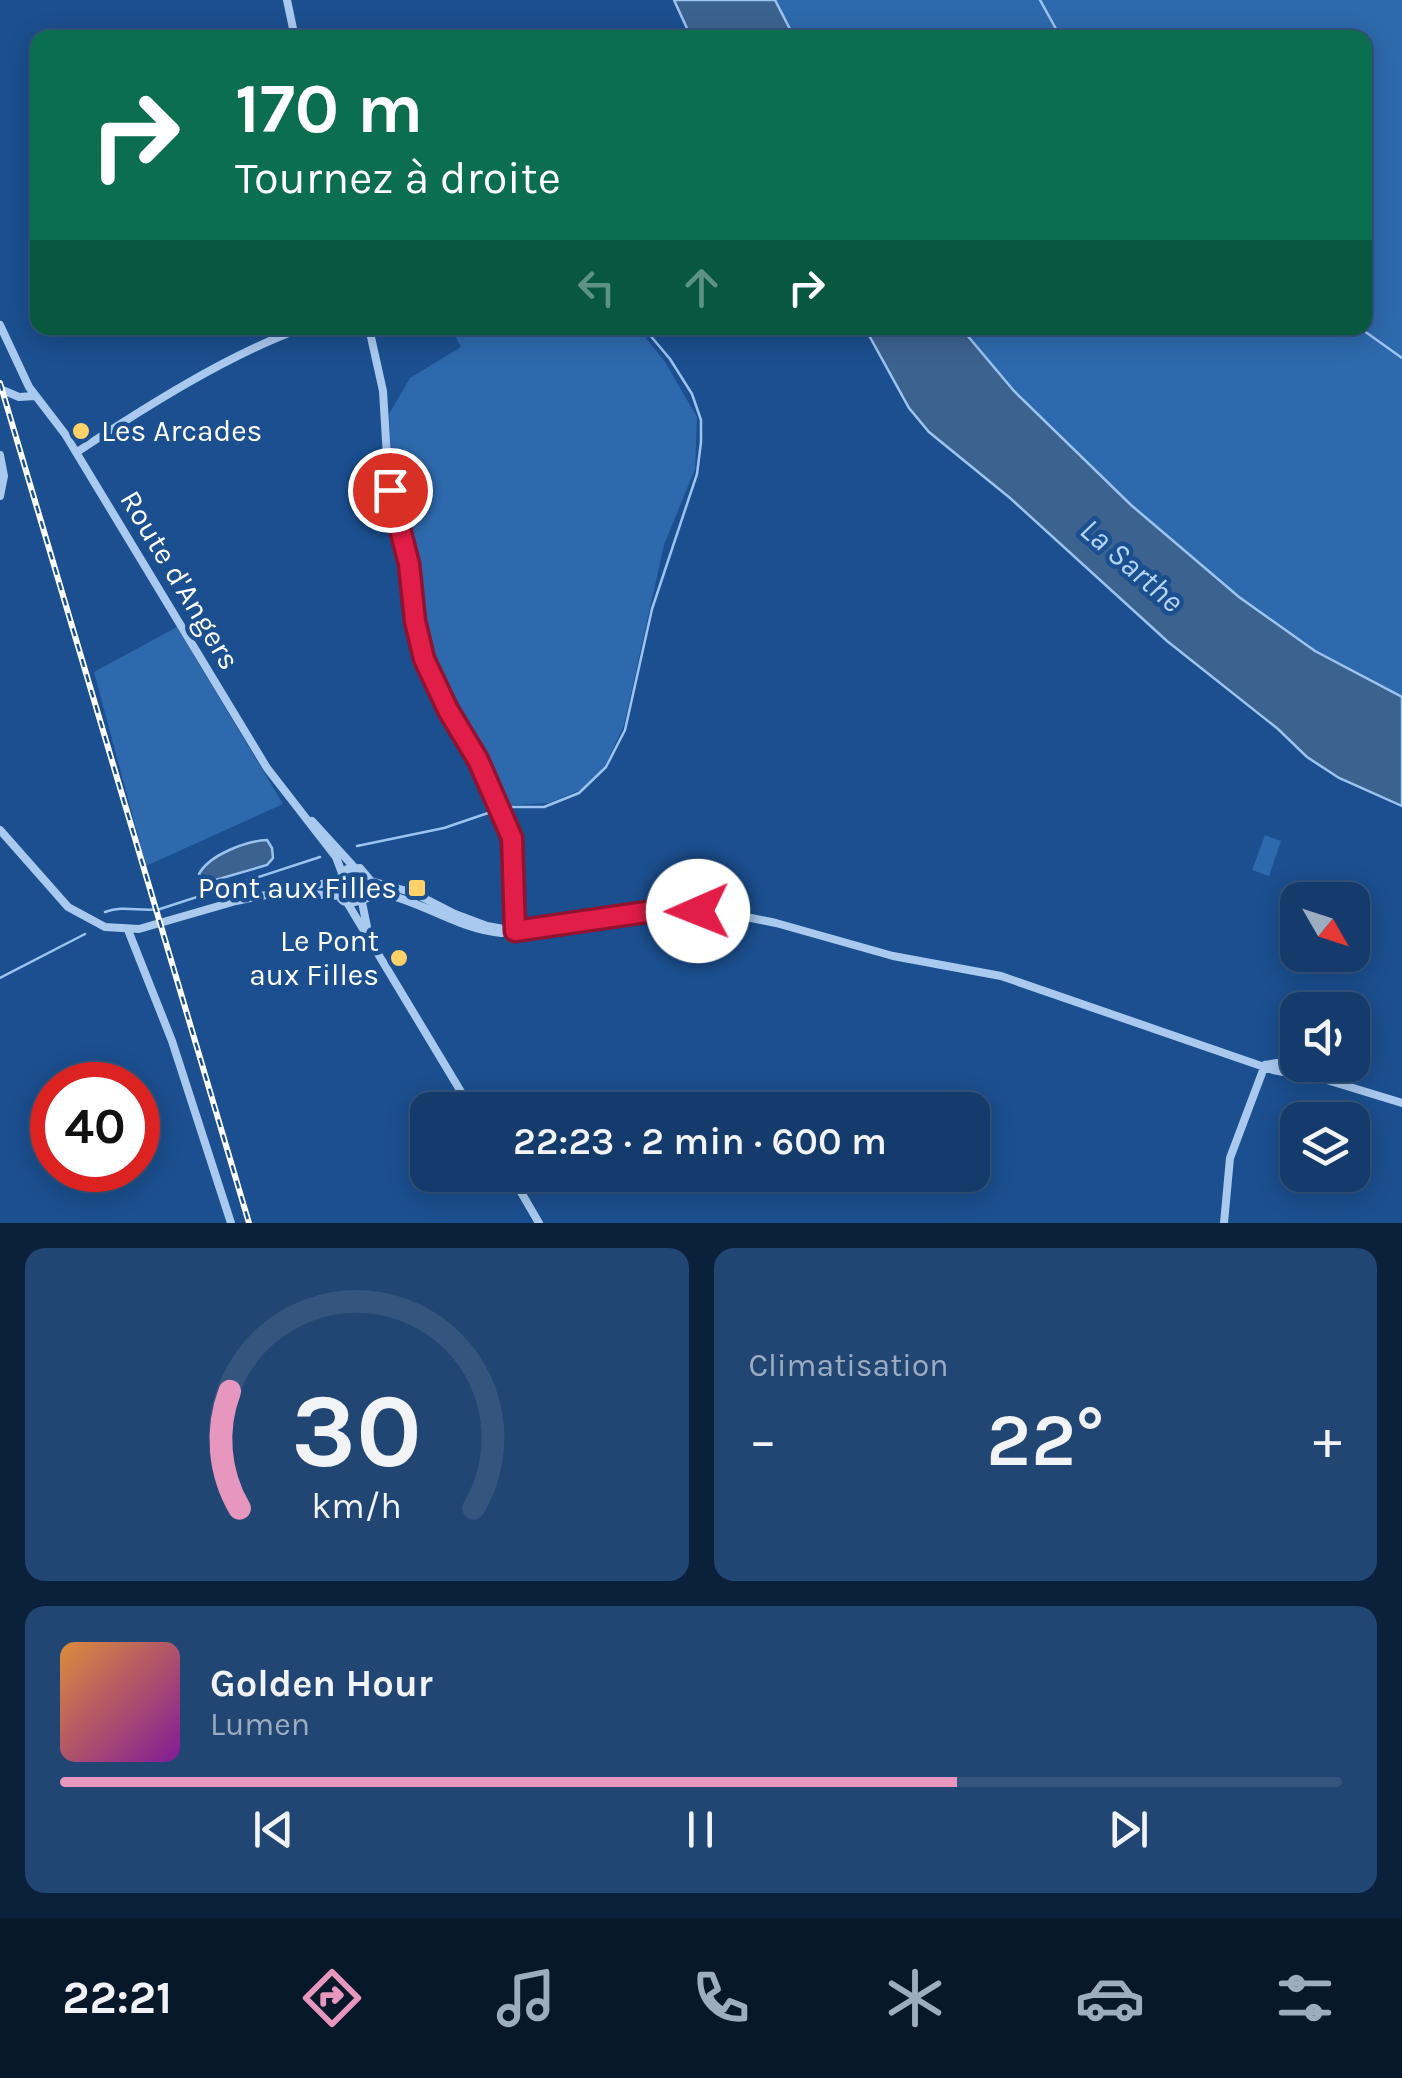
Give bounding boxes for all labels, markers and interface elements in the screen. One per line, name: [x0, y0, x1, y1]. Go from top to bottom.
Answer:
text: 170 m: [235, 68, 423, 150]
icon: right: [70, 70, 200, 200]
text: Tournez à droite: [235, 152, 561, 204]
icon: left: [569, 260, 624, 315]
icon: ahead: [674, 260, 729, 315]
icon: right: [779, 260, 834, 315]
place label: Les Arcades: [101, 413, 262, 449]
marker: Les Arcades: [70, 420, 92, 442]
pin: [348, 448, 433, 533]
icon: arrive: [363, 463, 418, 518]
street label: Route d'Angers: [112, 484, 248, 676]
water label: La Sarthe: [1073, 511, 1191, 620]
position arrow: [646, 859, 750, 963]
place label: Pont aux Filles: [198, 870, 397, 906]
marker: Pont aux Filles: [406, 877, 428, 899]
north arrow: [1280, 882, 1370, 972]
map controls: [1280, 882, 1370, 1192]
place label: Le Pont aux Filles: [249, 923, 379, 993]
marker: Le Pont aux Filles: [388, 947, 410, 969]
button: sound: [1280, 992, 1370, 1082]
speed limit sign: 40: [30, 1062, 160, 1192]
button: layers: [1280, 1102, 1370, 1192]
text: 22:23 · 2 min · 600 m: [513, 1119, 887, 1164]
text: Climatisation: [749, 1347, 949, 1384]
text: 30: [292, 1371, 422, 1492]
text: 22°: [986, 1396, 1104, 1484]
text: −: [749, 1408, 777, 1472]
text: +: [1313, 1408, 1342, 1472]
text: km/h: [311, 1485, 402, 1527]
text: Golden Hour: [210, 1661, 433, 1706]
text: Lumen: [210, 1706, 310, 1743]
icon: previous: [246, 1802, 301, 1857]
icon: pause: [673, 1802, 728, 1857]
icon: next: [1101, 1802, 1156, 1857]
icon: directions: [297, 1963, 367, 2033]
icon: music: [491, 1963, 561, 2033]
icon: phone: [686, 1963, 756, 2033]
icon: climate: [880, 1963, 950, 2033]
icon: car: [1075, 1963, 1145, 2033]
icon: filters: [1270, 1963, 1340, 2033]
text: 22:21: [62, 1972, 172, 2024]

